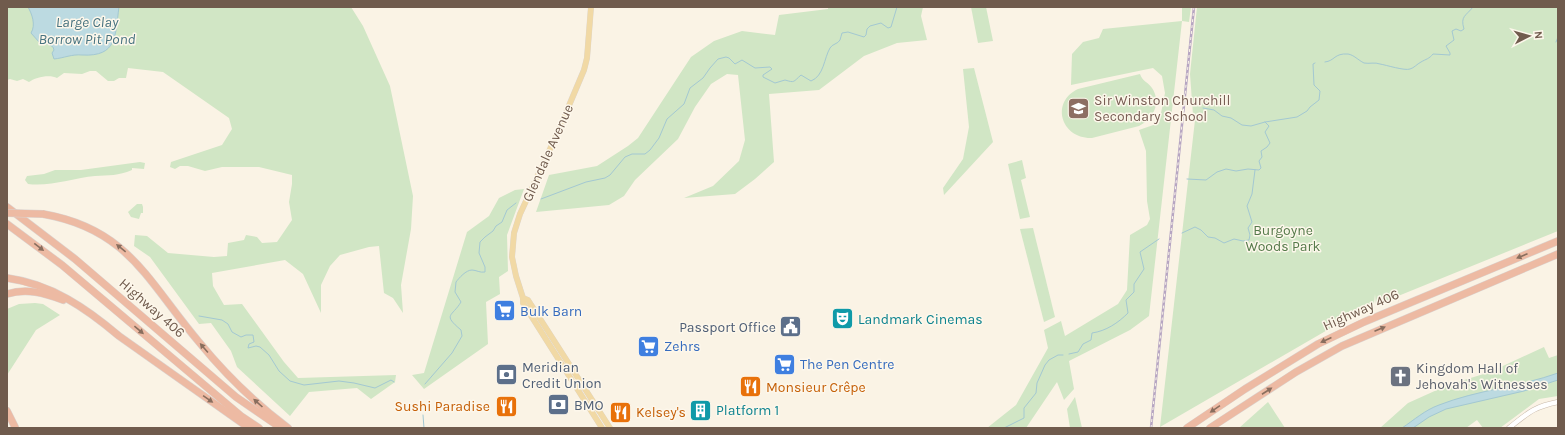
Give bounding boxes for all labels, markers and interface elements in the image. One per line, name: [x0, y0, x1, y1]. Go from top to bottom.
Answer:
water label: Large Clay Borrow Pit Pond: [38, 13, 136, 48]
north arrow: [1509, 16, 1549, 56]
text: N: [1532, 30, 1545, 40]
place label: Sir Winston Churchill Secondary School: [1094, 92, 1230, 125]
school or university icon: Sir Winston Churchill Secondary School: [1065, 95, 1091, 121]
street label: Glendale Avenue: [519, 102, 577, 204]
park label: Burgoyne Woods Park: [1246, 222, 1320, 255]
one-way arrow: [33, 243, 44, 251]
one-way arrow: [116, 244, 127, 252]
one-way arrow: [1516, 252, 1528, 259]
street label: Highway 406: [116, 275, 188, 341]
street label: Highway 406: [1320, 286, 1402, 334]
supermarket icon: Bulk Barn: [492, 298, 518, 324]
place label: Bulk Barn: [520, 303, 582, 320]
theatre icon: Landmark Cinemas: [830, 306, 856, 332]
place label: Landmark Cinemas: [858, 311, 983, 328]
public building icon: Passport Office: [778, 314, 804, 340]
place label: Passport Office: [679, 319, 776, 336]
one-way arrow: [133, 325, 144, 334]
one-way arrow: [1375, 325, 1387, 331]
supermarket icon: Zehrs: [635, 333, 661, 359]
one-way arrow: [1320, 337, 1331, 343]
place label: Zehrs: [664, 338, 700, 355]
one-way arrow: [199, 343, 208, 354]
supermarket icon: The Pen Centre: [772, 351, 798, 377]
place label: The Pen Centre: [800, 356, 894, 373]
place label: Meridian Credit Union: [522, 359, 602, 392]
place label: Kingdom Hall of Jehovah's Witnesses: [1416, 360, 1548, 393]
bank icon: Meridian Credit Union: [493, 362, 519, 388]
church icon: Kingdom Hall of Jehovah's Witnesses: [1388, 363, 1414, 389]
restaurant icon: Monsieur Crêpe: [738, 374, 764, 400]
place label: Monsieur Crêpe: [766, 379, 866, 396]
one-way arrow: [1261, 388, 1273, 395]
bank icon: BMO: [546, 392, 572, 418]
restaurant icon: Sushi Paradise: [493, 393, 519, 419]
one-way arrow: [203, 395, 213, 403]
place label: BMO: [574, 397, 604, 414]
building icon: Platform 1: [687, 397, 713, 423]
place label: Sushi Paradise: [395, 398, 490, 415]
one-way arrow: [253, 399, 264, 408]
restaurant icon: Kelsey's: [607, 399, 633, 425]
place label: Platform 1: [716, 402, 779, 419]
place label: Kelsey's: [636, 404, 686, 421]
one-way arrow: [1210, 405, 1221, 413]

